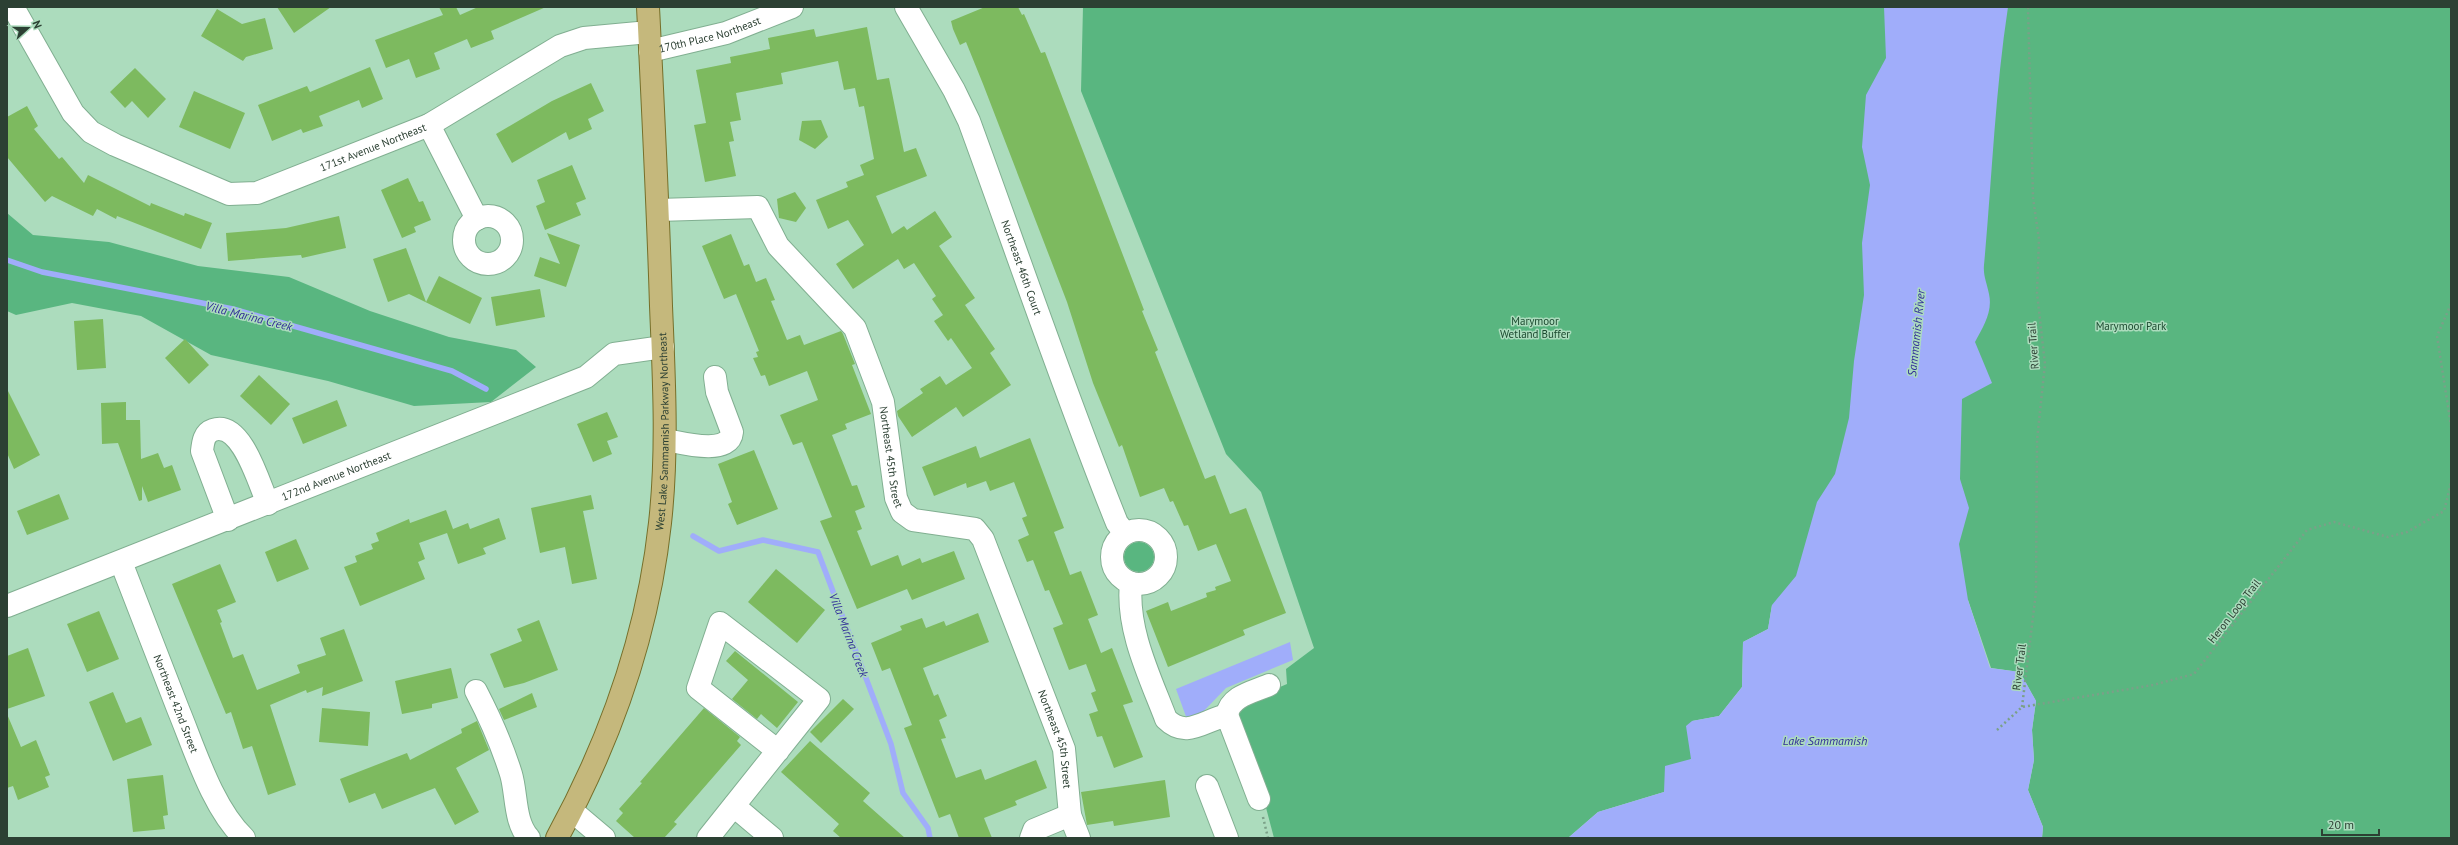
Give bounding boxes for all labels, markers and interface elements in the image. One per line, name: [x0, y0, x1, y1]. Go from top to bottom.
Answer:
north arrow: [8, 8, 48, 48]
street label: 170th Place Northeast: [657, 13, 763, 56]
text: N: [30, 19, 45, 30]
street label: 171st Avenue Northeast: [318, 120, 428, 174]
street label: Northeast 46th Court: [998, 218, 1045, 317]
water label: Sammamish River: [1904, 288, 1928, 377]
water label: Villa Marina Creek: [204, 298, 295, 334]
park label: Marymoor Wetland Buffer: [1500, 314, 1570, 341]
park label: Marymoor Park: [2096, 319, 2167, 333]
street label: River Trail: [2024, 321, 2042, 370]
street label: West Lake Sammamish Parkway Northeast: [652, 332, 672, 531]
street label: Northeast 45th Street: [877, 405, 906, 510]
street label: 172nd Avenue Northeast: [279, 448, 393, 504]
street label: Heron Loop Trail: [2205, 576, 2264, 646]
water label: Villa Marina Creek: [826, 591, 872, 680]
street label: River Trail: [2009, 642, 2029, 691]
street label: Northeast 42nd Street: [151, 652, 202, 755]
street label: Northeast 45th Street: [1035, 688, 1075, 789]
water label: Lake Sammamish: [1783, 733, 1867, 748]
scale bar: [2322, 811, 2379, 837]
text: 20 m: [2328, 817, 2354, 832]

